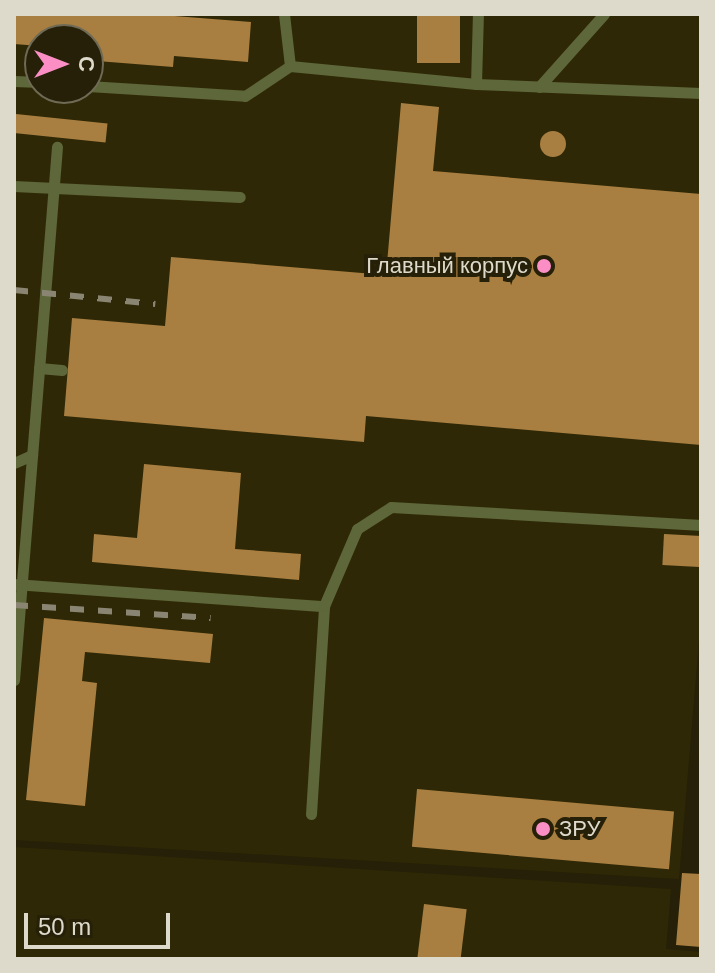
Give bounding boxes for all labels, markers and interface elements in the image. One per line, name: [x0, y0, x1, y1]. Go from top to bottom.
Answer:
north arrow: [24, 24, 104, 104]
text: С: [74, 56, 99, 72]
place label: Главный корпус: [366, 253, 528, 279]
marker: Главный корпус: [535, 257, 553, 275]
place label: ЗРУ: [559, 816, 600, 842]
marker: ЗРУ: [534, 820, 552, 838]
scale bar: [28, 897, 174, 947]
text: 50 m: [38, 913, 91, 940]

